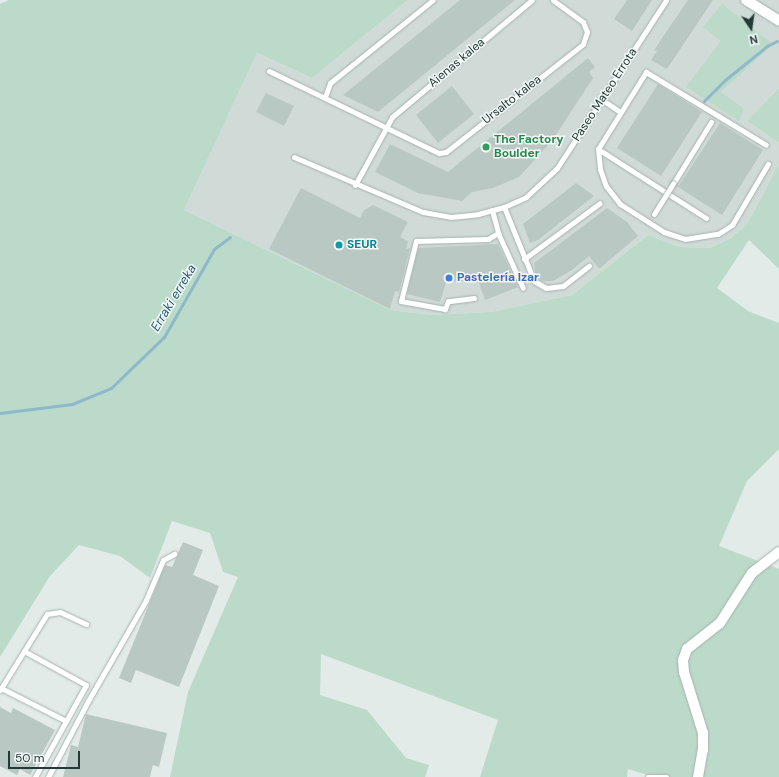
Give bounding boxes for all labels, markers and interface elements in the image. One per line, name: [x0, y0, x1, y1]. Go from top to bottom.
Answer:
north arrow: [731, 8, 771, 48]
text: N: [748, 32, 759, 47]
street label: Aienas kalea: [426, 35, 488, 91]
street label: Paseo Mateo Errota: [570, 46, 640, 144]
street label: Ursalto kalea: [480, 72, 544, 128]
place label: The Factory Boulder: [494, 133, 564, 161]
marker: The Factory Boulder: [481, 142, 491, 152]
place label: SEUR: [347, 238, 377, 252]
marker: SEUR: [334, 240, 344, 250]
water label: Erraki erreka: [148, 262, 200, 334]
place label: Pastelería Izar: [457, 271, 539, 285]
marker: Pastelería Izar: [444, 273, 454, 283]
scale bar: [10, 743, 82, 769]
text: 50 m: [15, 750, 44, 766]

